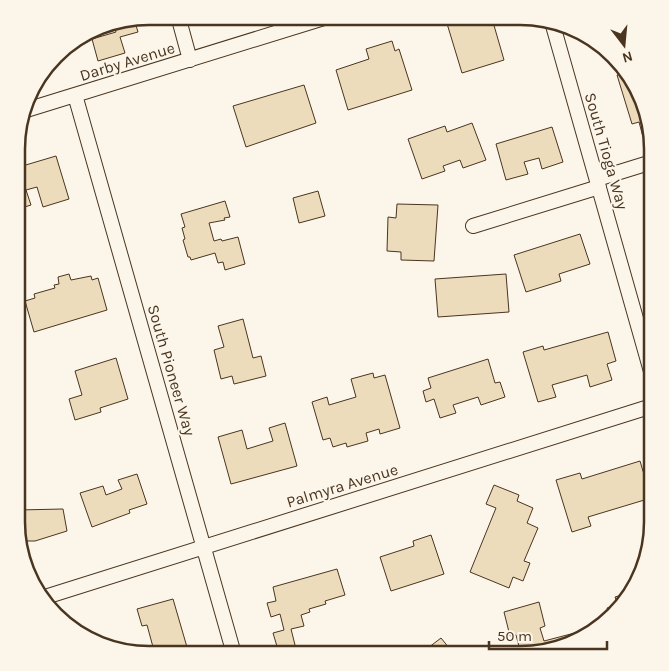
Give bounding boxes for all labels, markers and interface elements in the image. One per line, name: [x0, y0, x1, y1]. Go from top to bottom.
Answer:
north arrow: [599, 20, 649, 70]
street label: Darby Avenue: [77, 38, 177, 85]
text: N: [620, 47, 635, 67]
street label: South Tioga Way: [581, 90, 632, 212]
street label: South Pioneer Way: [144, 302, 199, 438]
street label: Palmyra Avenue: [284, 459, 400, 511]
scale bar: [489, 618, 606, 650]
text: 50 m: [497, 627, 532, 645]

